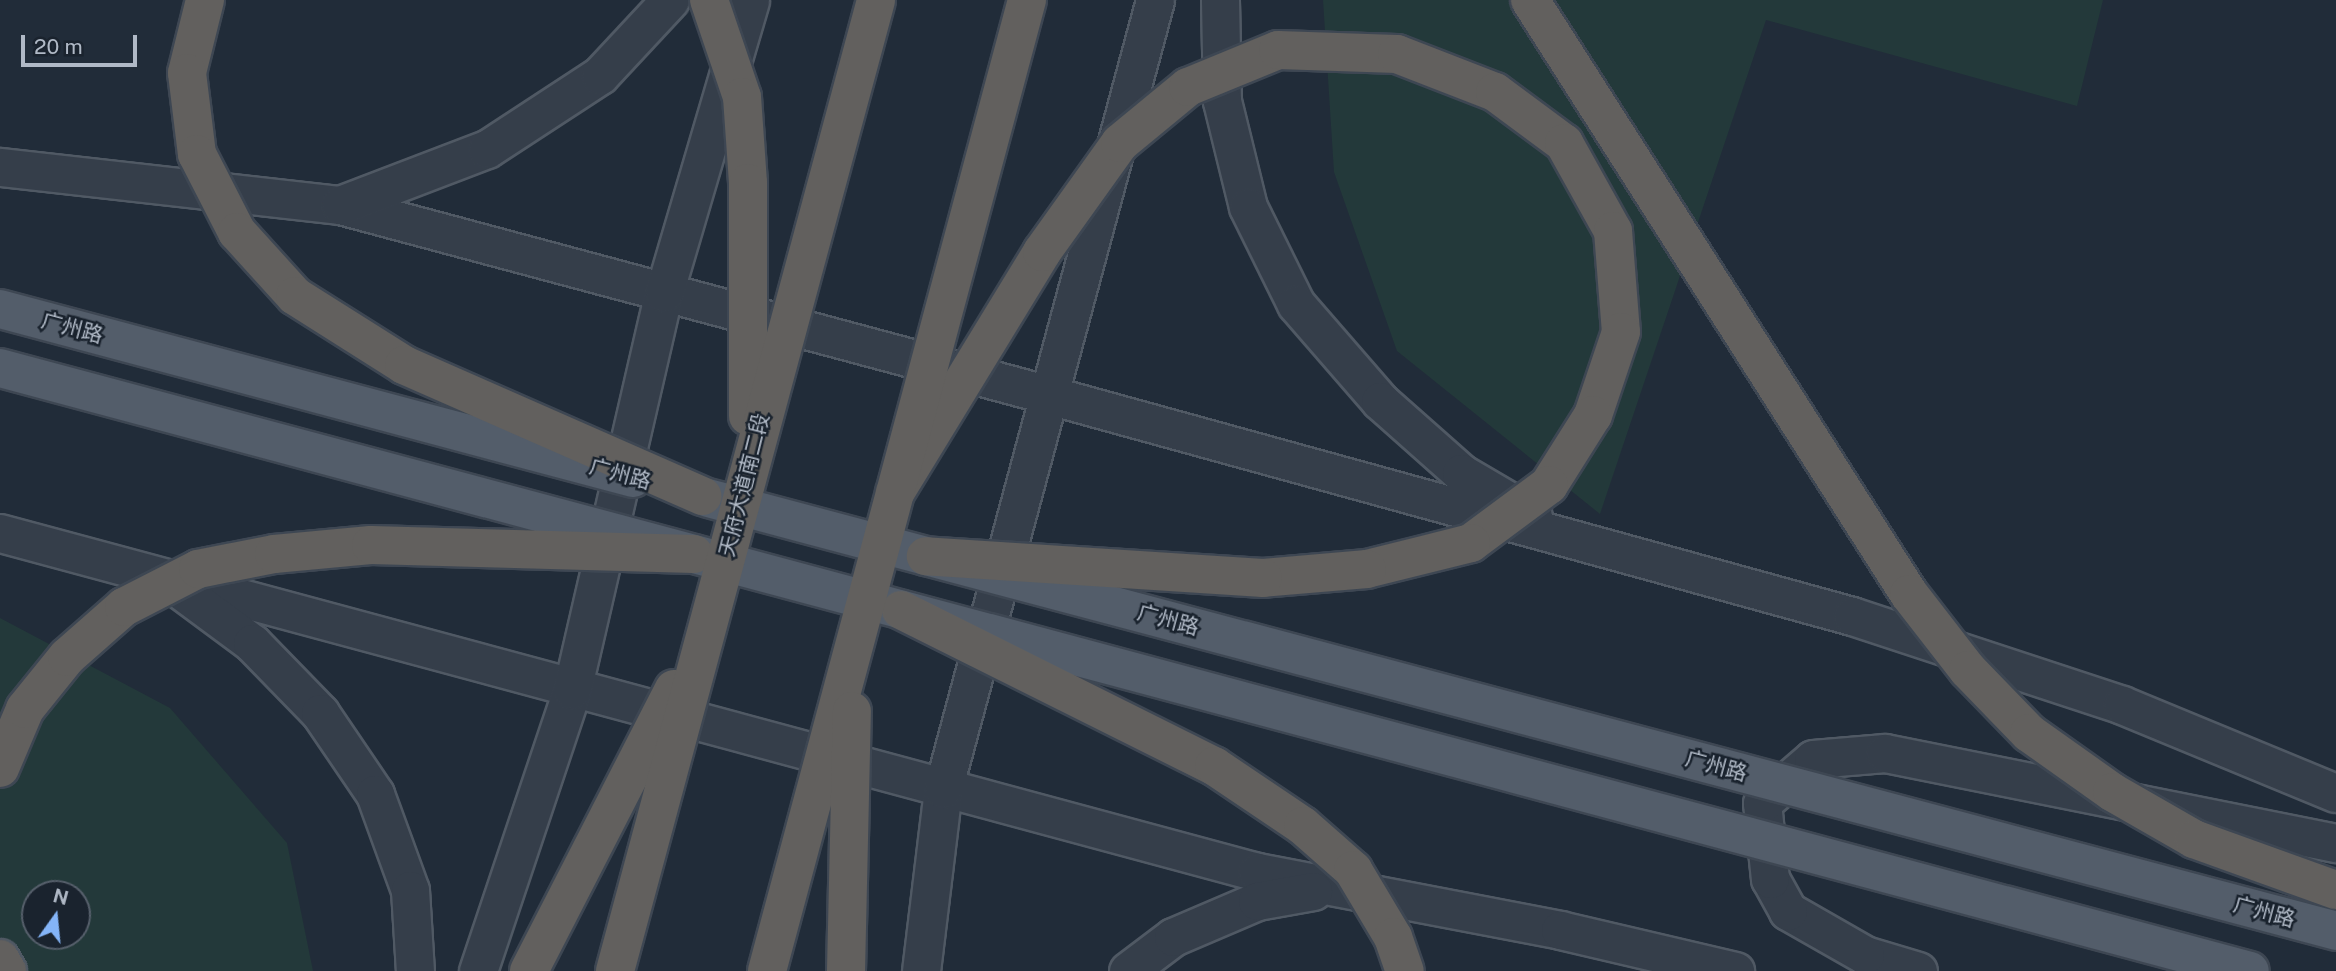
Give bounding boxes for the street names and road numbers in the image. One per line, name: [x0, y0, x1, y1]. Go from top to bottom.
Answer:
street label: 广州路: [38, 308, 106, 348]
street label: 天府大道南二段: [714, 411, 774, 559]
street label: 广州路: [586, 454, 654, 494]
street label: 广州路: [1134, 600, 1202, 640]
street label: 广州路: [1682, 746, 1750, 786]
street label: 广州路: [2230, 892, 2298, 932]

